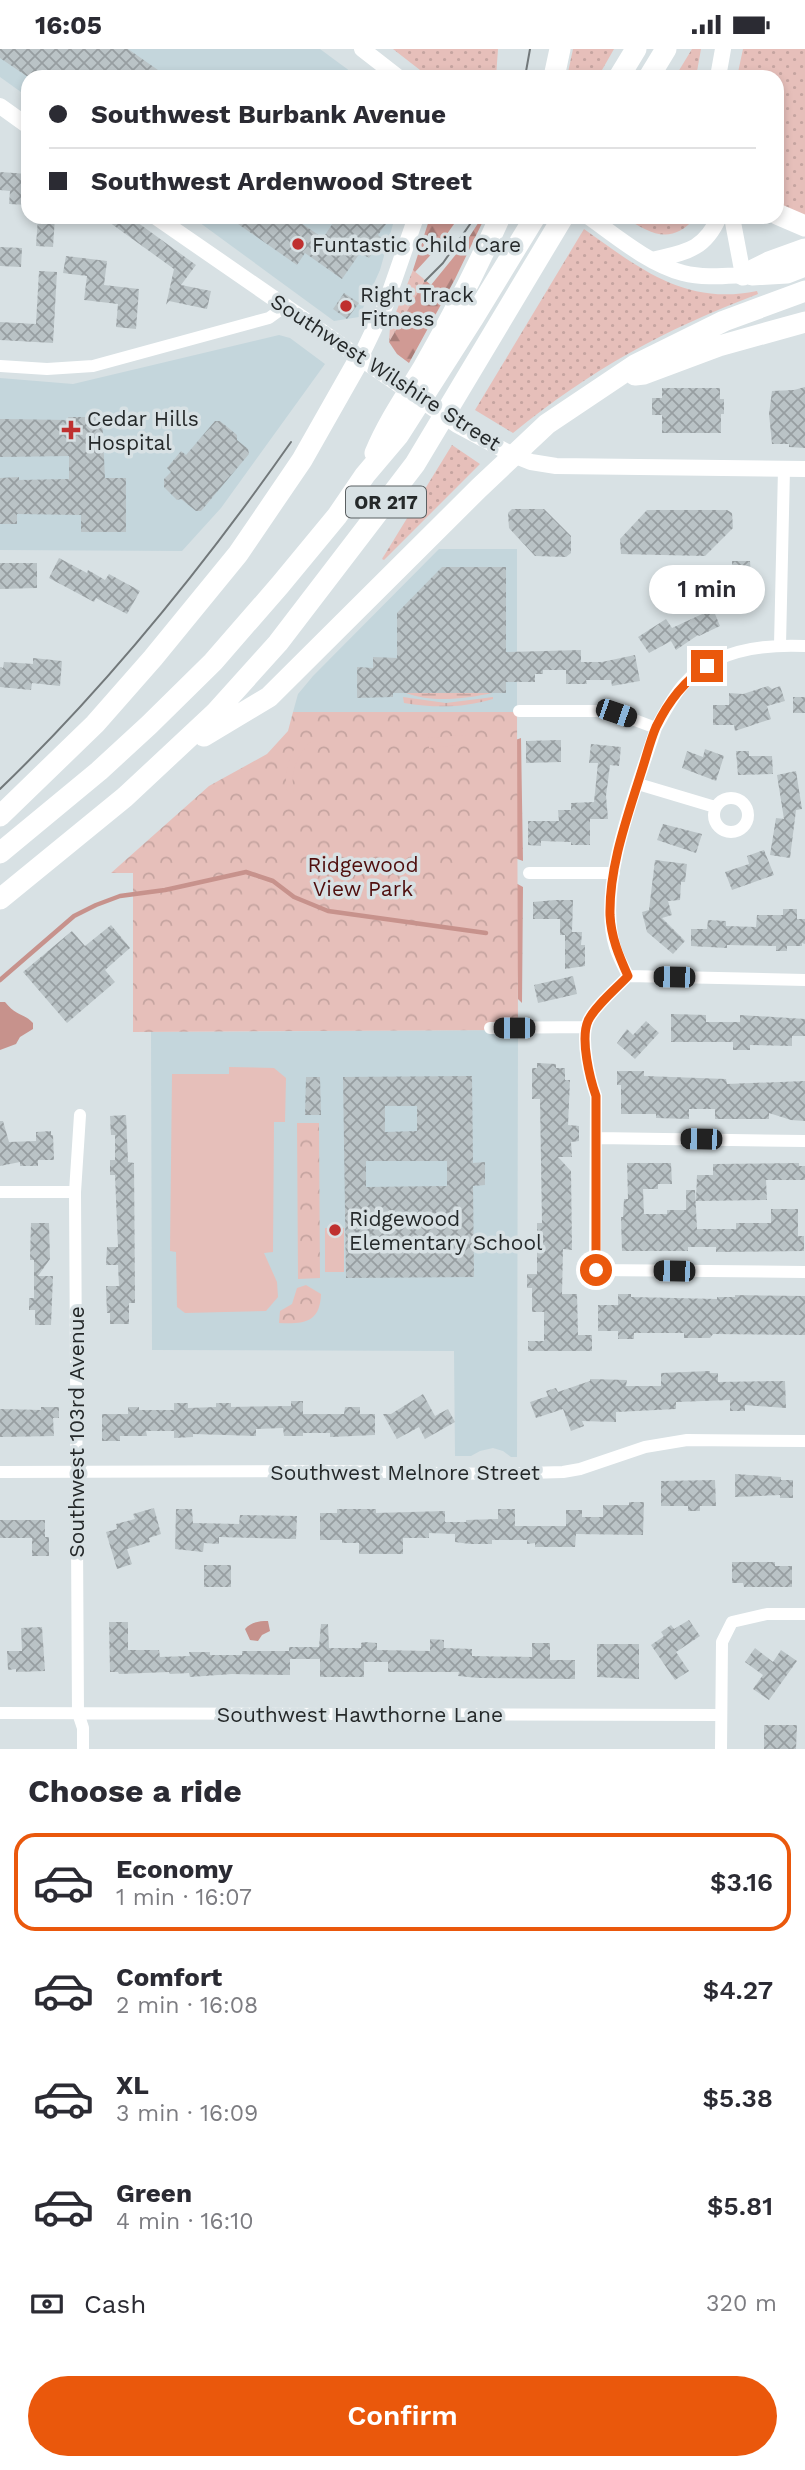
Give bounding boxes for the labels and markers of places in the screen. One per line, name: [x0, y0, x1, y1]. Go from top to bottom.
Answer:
place label: Funtastic Child Care: [312, 232, 521, 257]
marker: Funtastic Child Care: [290, 236, 306, 252]
place label: Right Track Fitness: [360, 282, 474, 331]
marker: Right Track Fitness: [338, 298, 354, 314]
place label: Cedar Hills Hospital: [87, 406, 199, 455]
marker: Cedar Hills Hospital: [61, 420, 81, 440]
place label: Ridgewood Elementary School: [349, 1206, 543, 1255]
marker: Ridgewood Elementary School: [327, 1222, 343, 1238]

